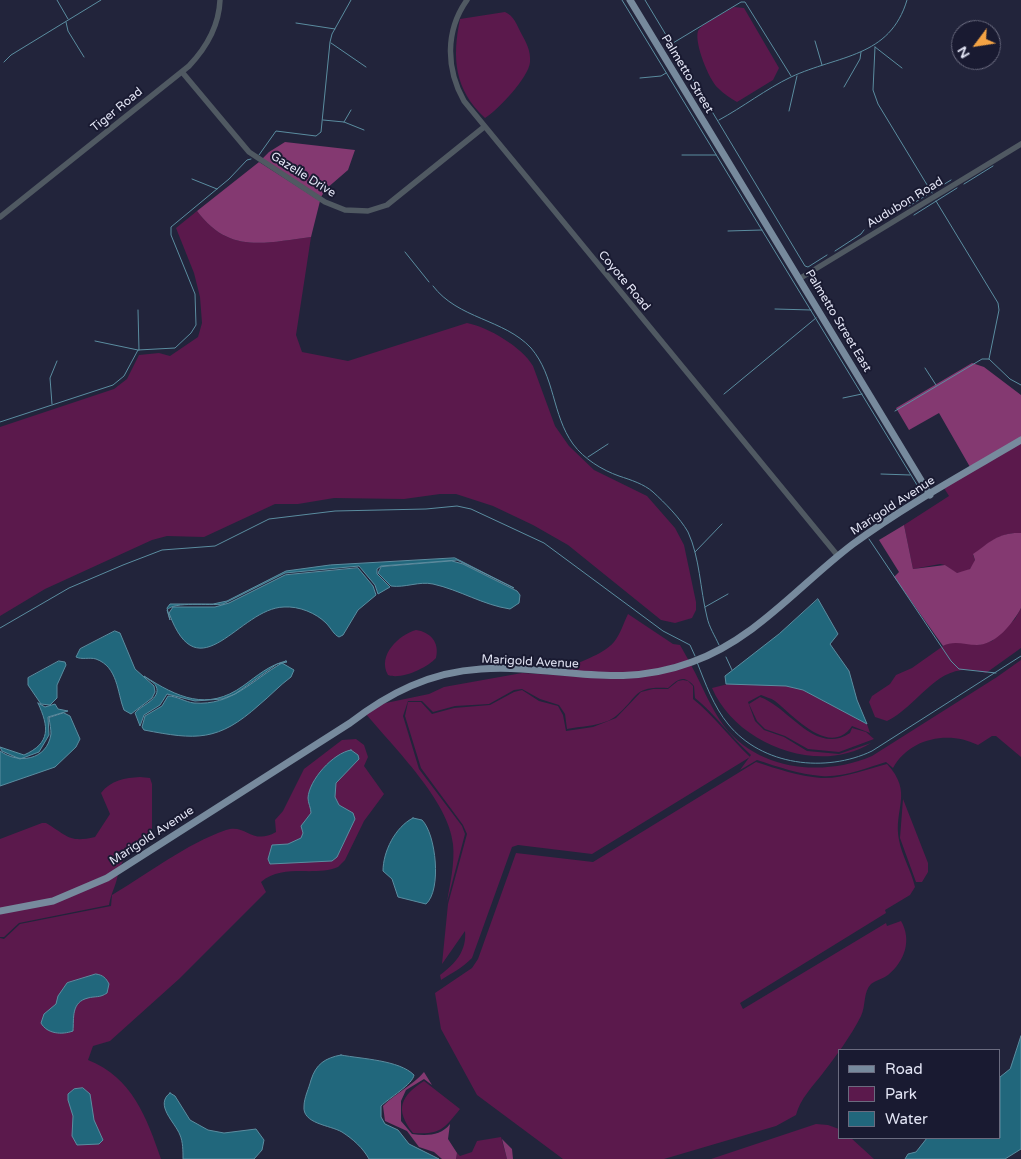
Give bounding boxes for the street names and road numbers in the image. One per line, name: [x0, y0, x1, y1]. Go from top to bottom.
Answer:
street label: Palmetto Street: [658, 32, 716, 116]
street label: Tiger Road: [88, 85, 146, 135]
street label: Gazelle Drive: [268, 149, 338, 201]
street label: Audubon Road: [864, 175, 946, 231]
street label: Coyote Road: [595, 248, 653, 314]
street label: Palmetto Street East: [802, 267, 874, 375]
street label: Marigold Avenue: [848, 473, 938, 539]
street label: Marigold Avenue: [481, 652, 579, 672]
street label: Marigold Avenue: [107, 803, 197, 869]

